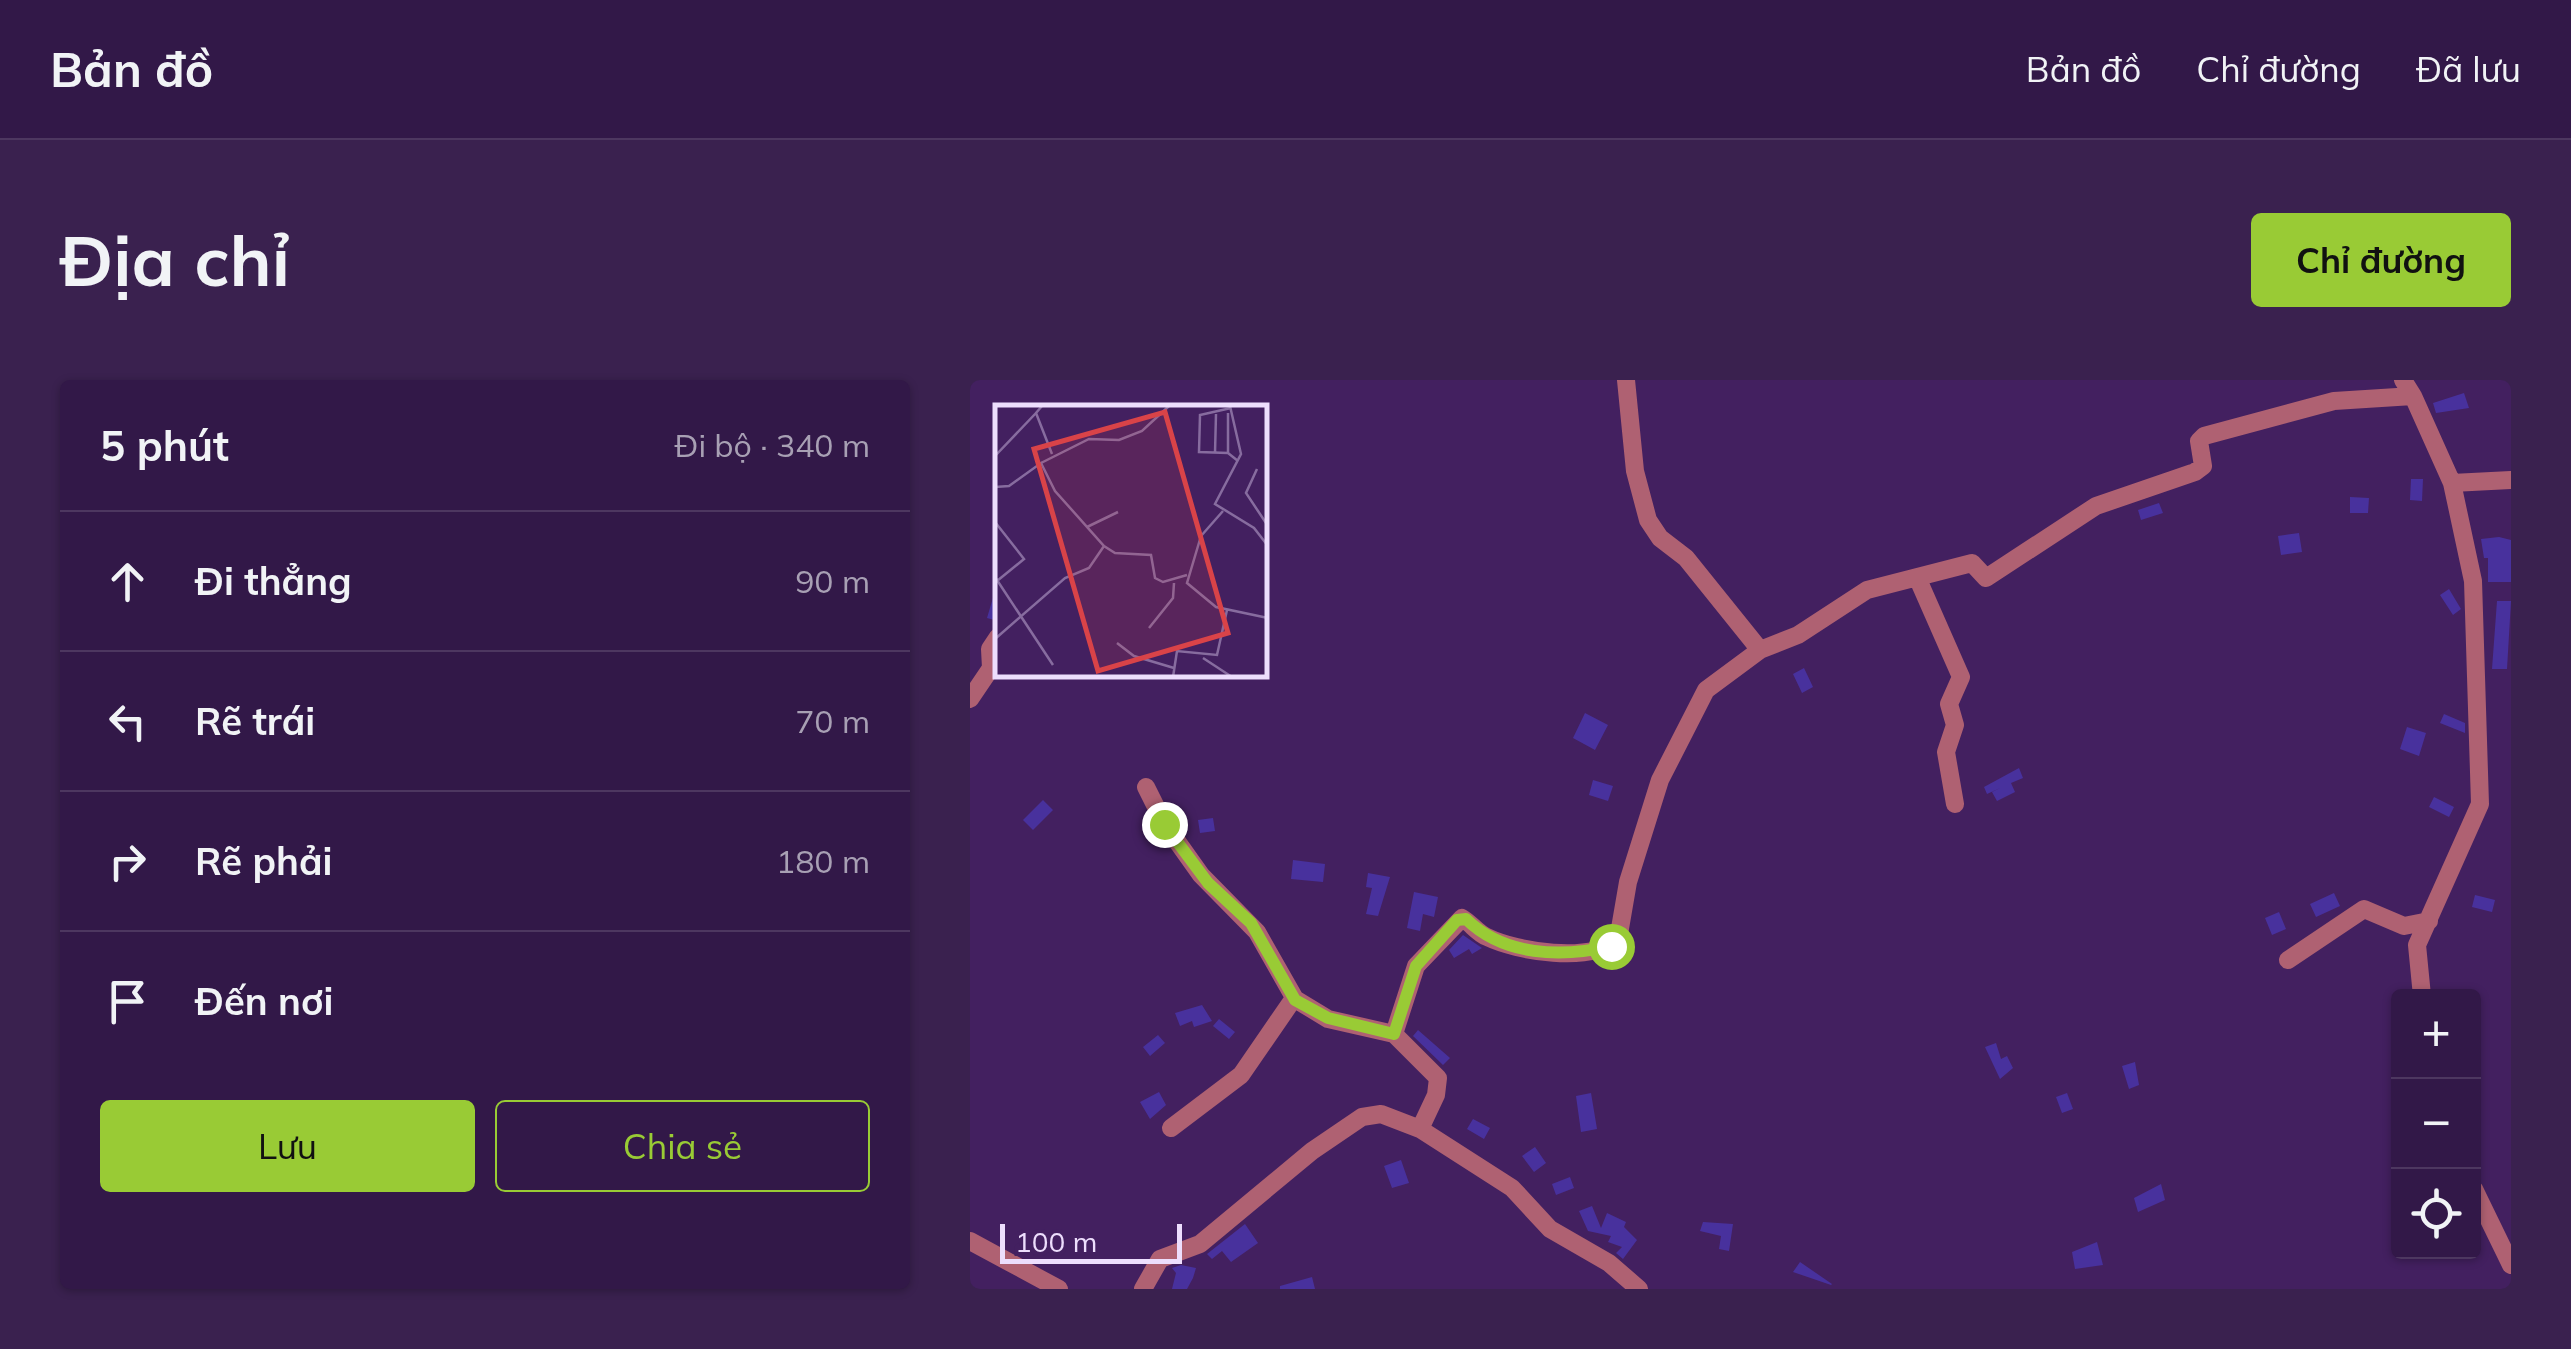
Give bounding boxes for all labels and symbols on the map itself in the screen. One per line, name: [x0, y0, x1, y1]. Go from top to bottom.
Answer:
inset map: [995, 405, 1268, 678]
route end: [1142, 802, 1188, 848]
route start: [1589, 924, 1635, 970]
scale bar: [1000, 1219, 1182, 1264]

